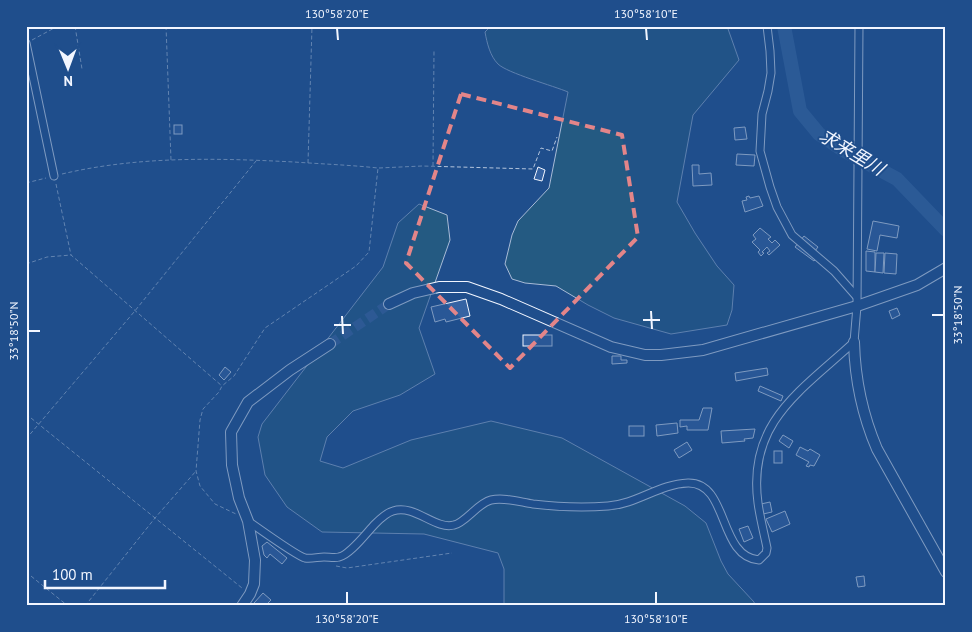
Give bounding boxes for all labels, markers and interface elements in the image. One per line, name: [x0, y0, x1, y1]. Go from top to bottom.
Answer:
text: 130°58'20"E: [305, 6, 369, 21]
text: 130°58'10"E: [614, 6, 678, 21]
north arrow: [42, 42, 92, 92]
text: N: [63, 72, 73, 90]
water label: 求来里川: [815, 124, 890, 181]
text: 33°18'50"N: [950, 285, 965, 345]
text: 33°18'50"N: [6, 301, 21, 361]
scale bar: [45, 557, 165, 589]
text: 100 m: [52, 565, 93, 584]
text: 130°58'20"E: [315, 611, 379, 626]
text: 130°58'10"E: [624, 611, 688, 626]

